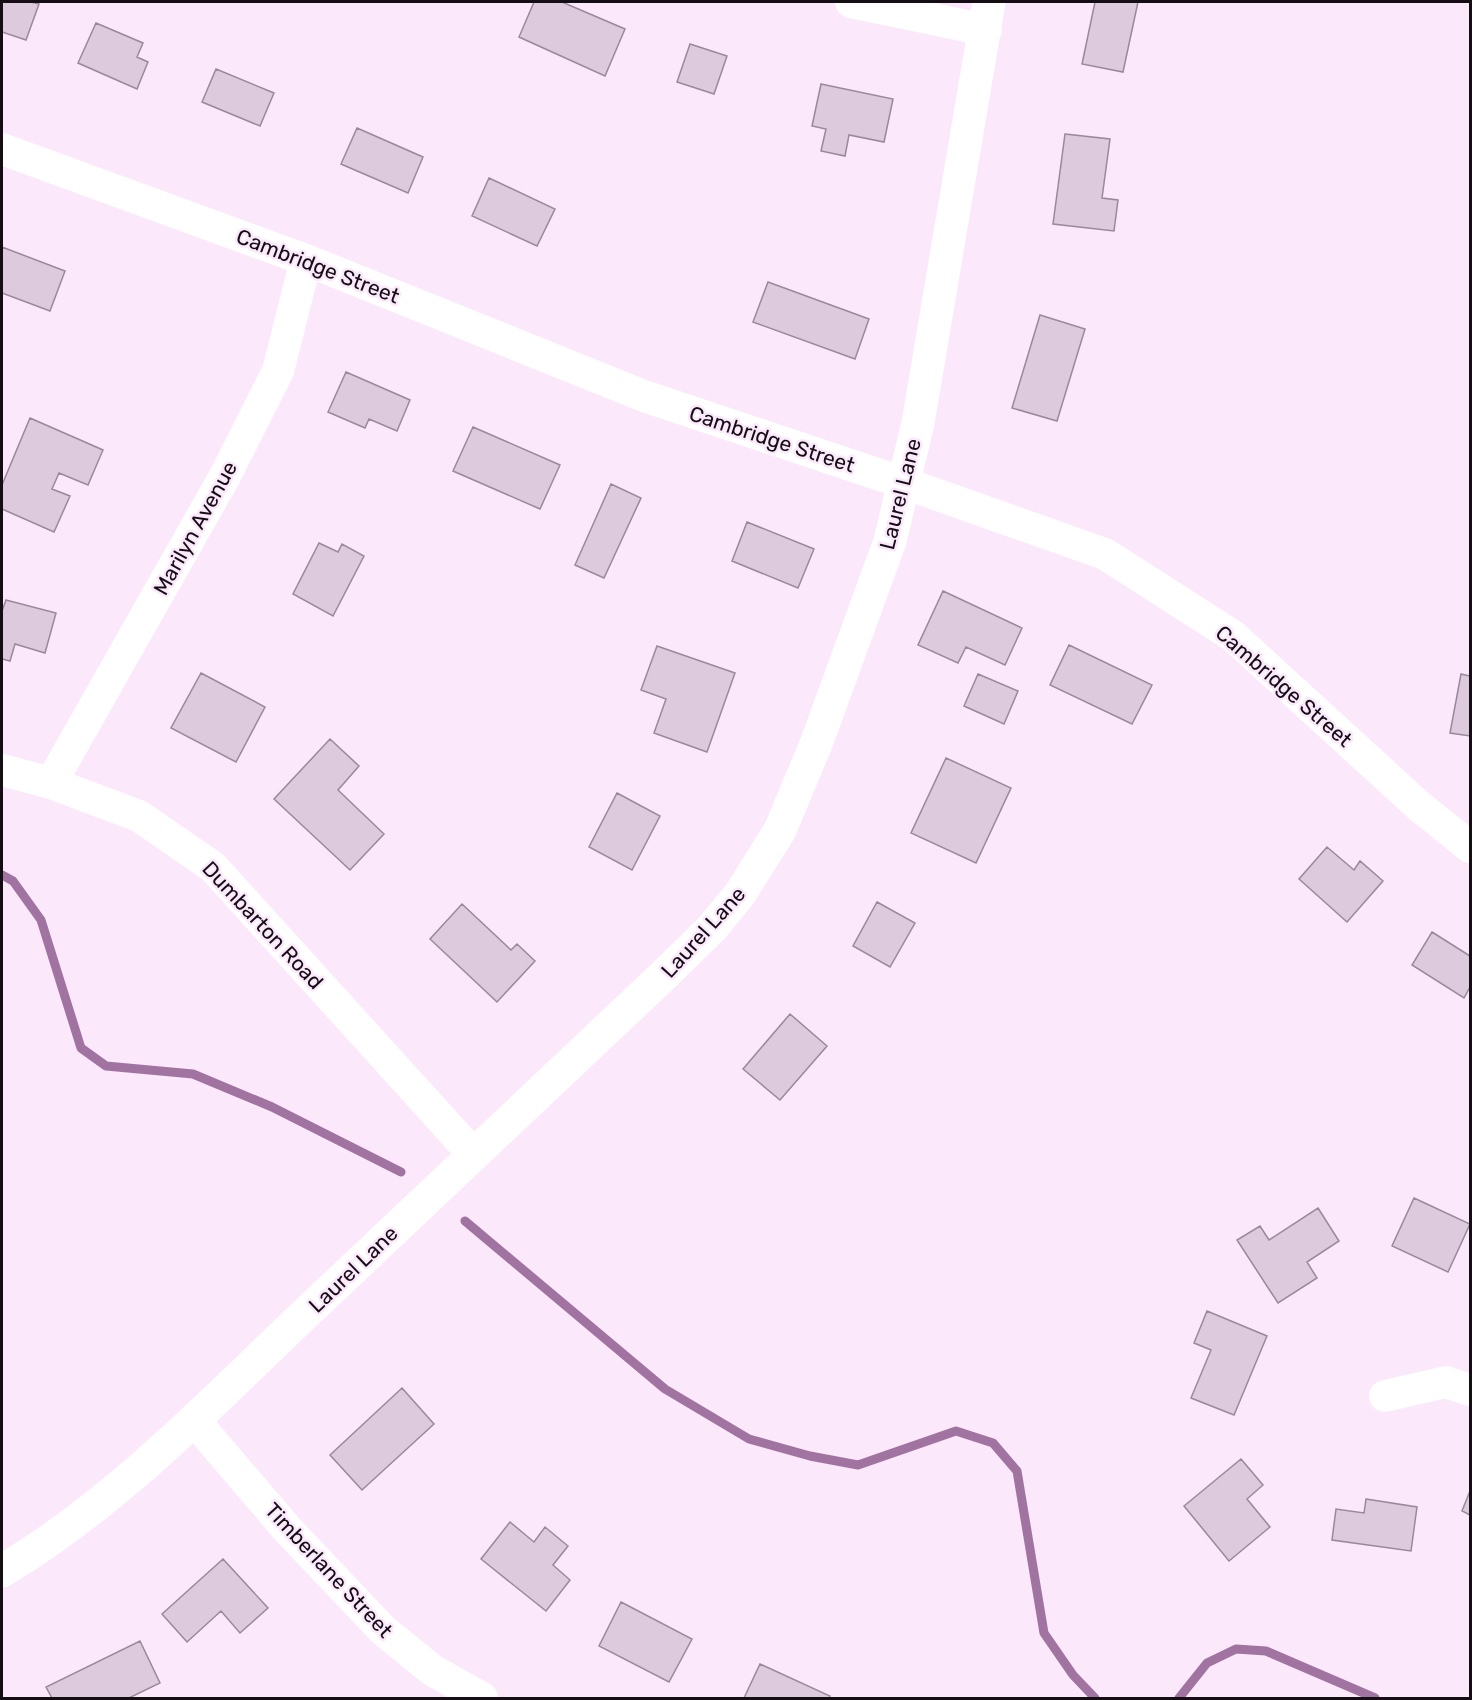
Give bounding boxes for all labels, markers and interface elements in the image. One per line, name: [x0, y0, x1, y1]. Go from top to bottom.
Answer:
street label: Cambridge Street: [233, 223, 403, 309]
street label: Cambridge Street: [686, 400, 858, 478]
street label: Laurel Lane: [874, 436, 926, 552]
street label: Marilyn Avenue: [148, 457, 242, 599]
street label: Cambridge Street: [1211, 620, 1357, 752]
street label: Dumbarton Road: [197, 856, 329, 994]
street label: Laurel Lane: [656, 881, 750, 983]
street label: Laurel Lane: [303, 1220, 403, 1318]
street label: Timberlane Street: [260, 1497, 398, 1643]

